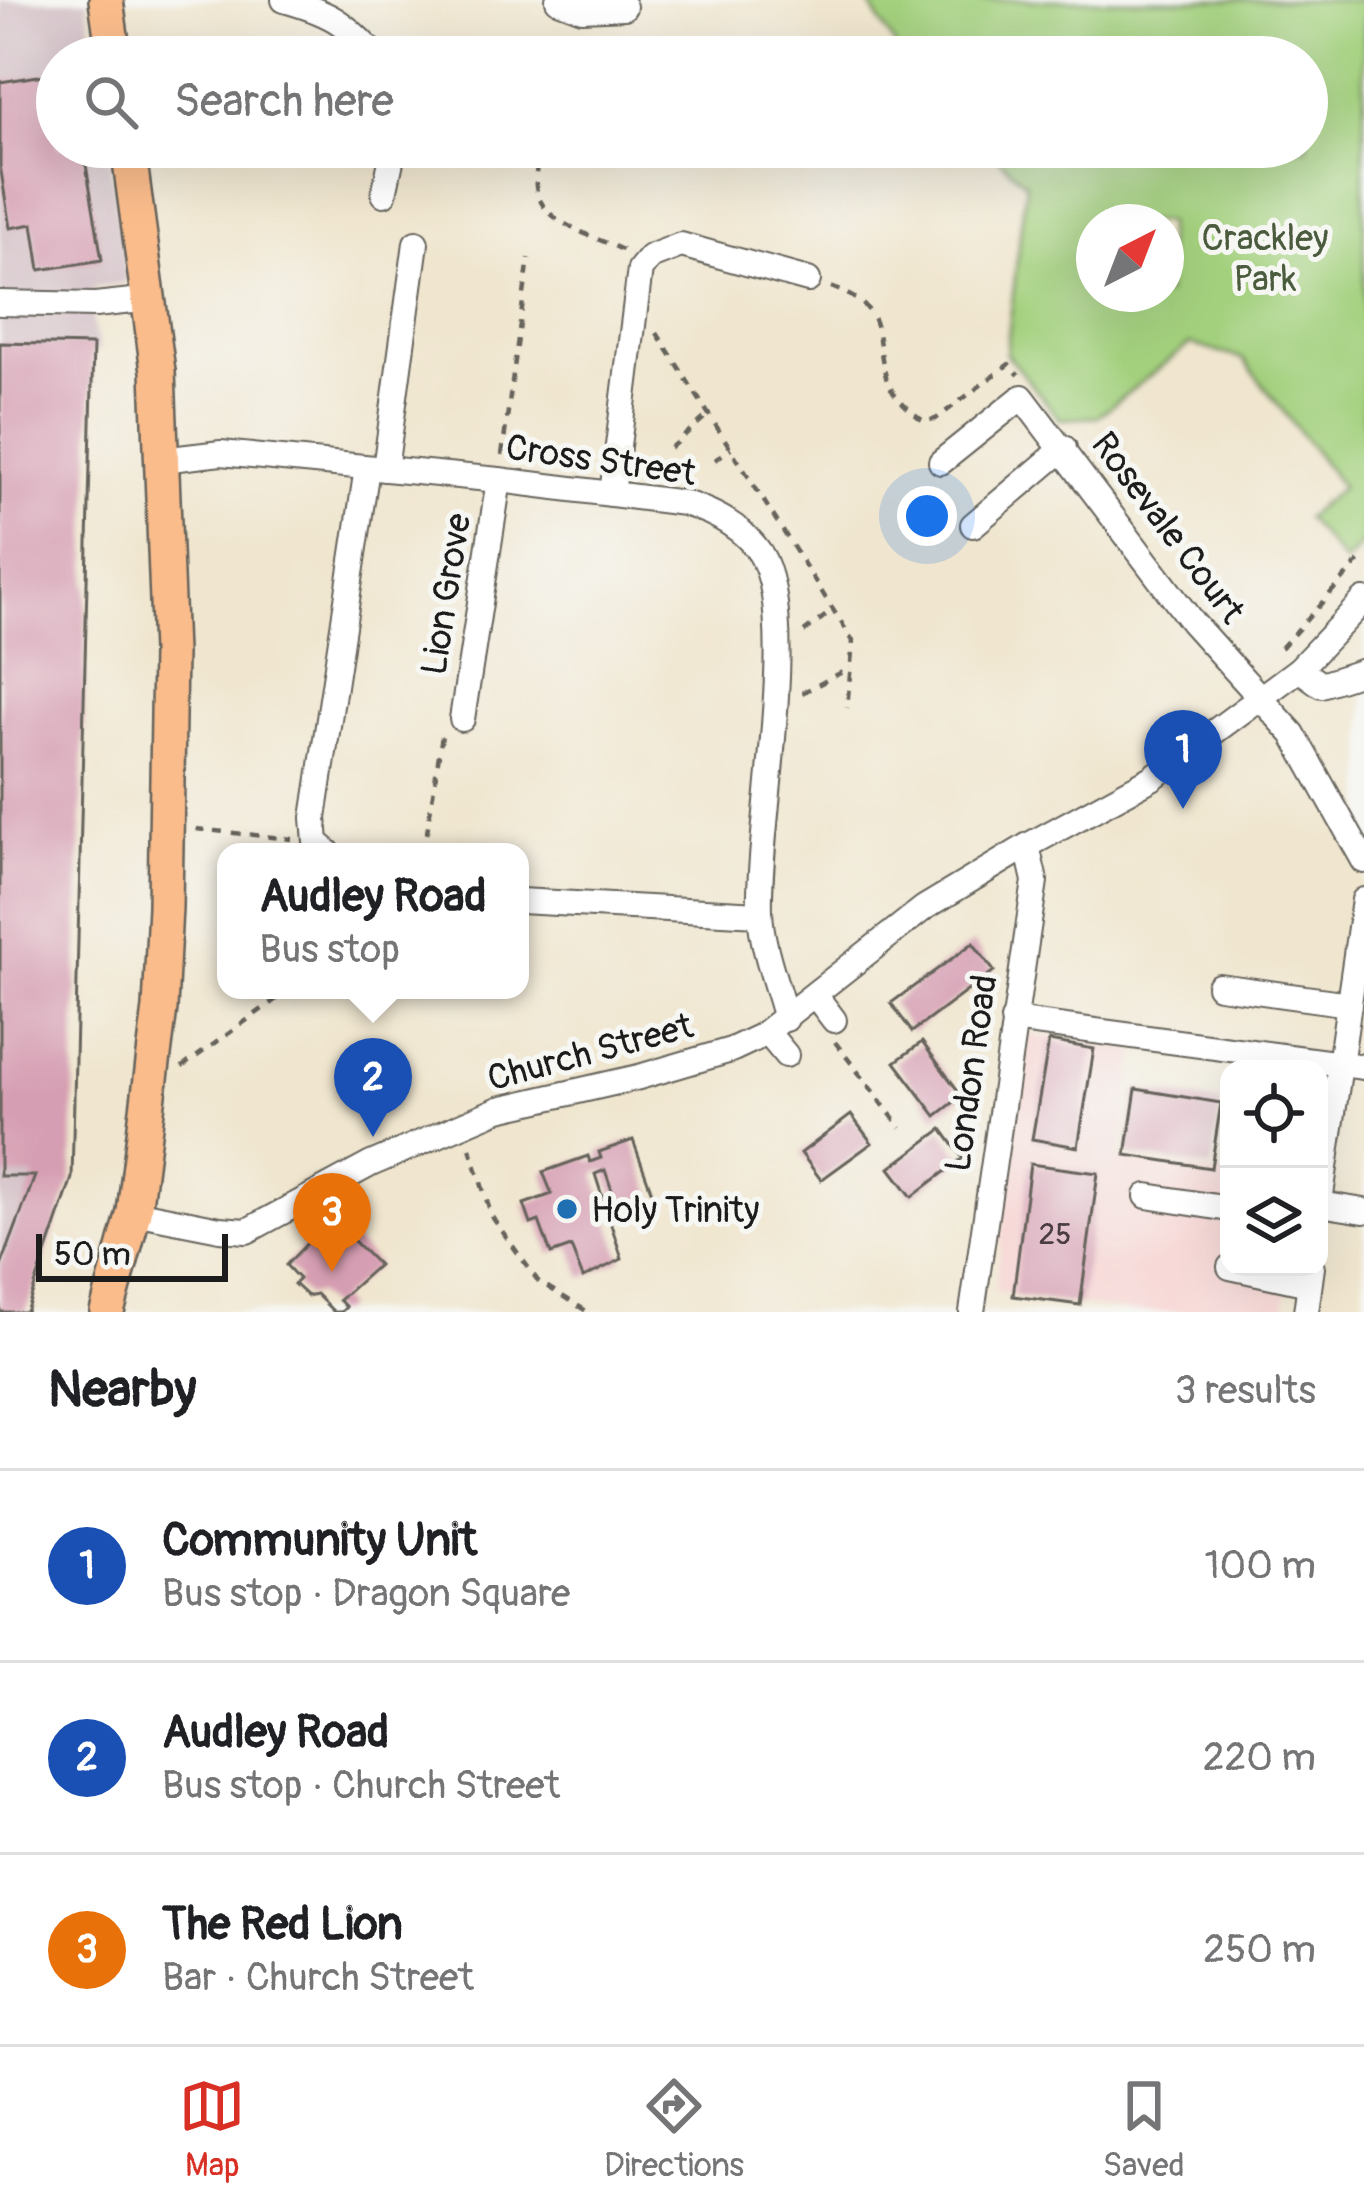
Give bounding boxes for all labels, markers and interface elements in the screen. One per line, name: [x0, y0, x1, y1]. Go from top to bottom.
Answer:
search box: [36, 36, 1328, 168]
icon: search: [78, 69, 144, 135]
text: Search here: [174, 74, 394, 130]
north arrow: [1076, 204, 1184, 312]
park label: Crackley Park: [1202, 216, 1328, 302]
street label: Rosevale Court: [1081, 423, 1255, 633]
street label: Cross Street: [503, 425, 699, 496]
your location: [897, 486, 957, 546]
street label: Lion Grove: [411, 510, 482, 678]
pin: 1: [1144, 710, 1222, 809]
popup: [217, 843, 529, 999]
text: Audley Road: [259, 869, 487, 925]
text: Bus stop: [259, 925, 400, 974]
street label: London Road: [935, 972, 1008, 1175]
street label: Church Street: [483, 1003, 698, 1101]
pin: 2: [334, 1038, 412, 1137]
map controls: [1220, 1060, 1328, 1276]
button: locate: [1220, 1060, 1328, 1168]
button: layers: [1220, 1168, 1328, 1276]
pin: 3: [293, 1173, 371, 1272]
place label: Holy Trinity: [591, 1188, 759, 1233]
marker: Holy Trinity: [554, 1196, 580, 1222]
house number: 25: [1038, 1216, 1072, 1253]
scale bar: [36, 1228, 228, 1281]
text: 50 m: [54, 1234, 131, 1275]
text: Nearby: [48, 1358, 196, 1422]
text: 3 results: [1175, 1366, 1316, 1415]
text: Community Unit: [162, 1513, 477, 1569]
text: 1: [79, 1541, 95, 1590]
text: 100 m: [1204, 1541, 1316, 1590]
text: Bus stop · Dragon Square: [162, 1569, 570, 1618]
text: Audley Road: [162, 1705, 389, 1761]
text: 2: [76, 1733, 98, 1782]
text: 220 m: [1203, 1733, 1316, 1782]
text: Bus stop · Church Street: [162, 1761, 560, 1810]
text: The Red Lion: [162, 1897, 403, 1953]
text: 3: [76, 1925, 98, 1974]
text: 250 m: [1203, 1925, 1316, 1974]
text: Bar · Church Street: [162, 1953, 474, 2002]
tab: Map: [179, 2073, 245, 2186]
tab: Directions: [604, 2073, 744, 2186]
tab: Saved: [1103, 2073, 1185, 2186]

